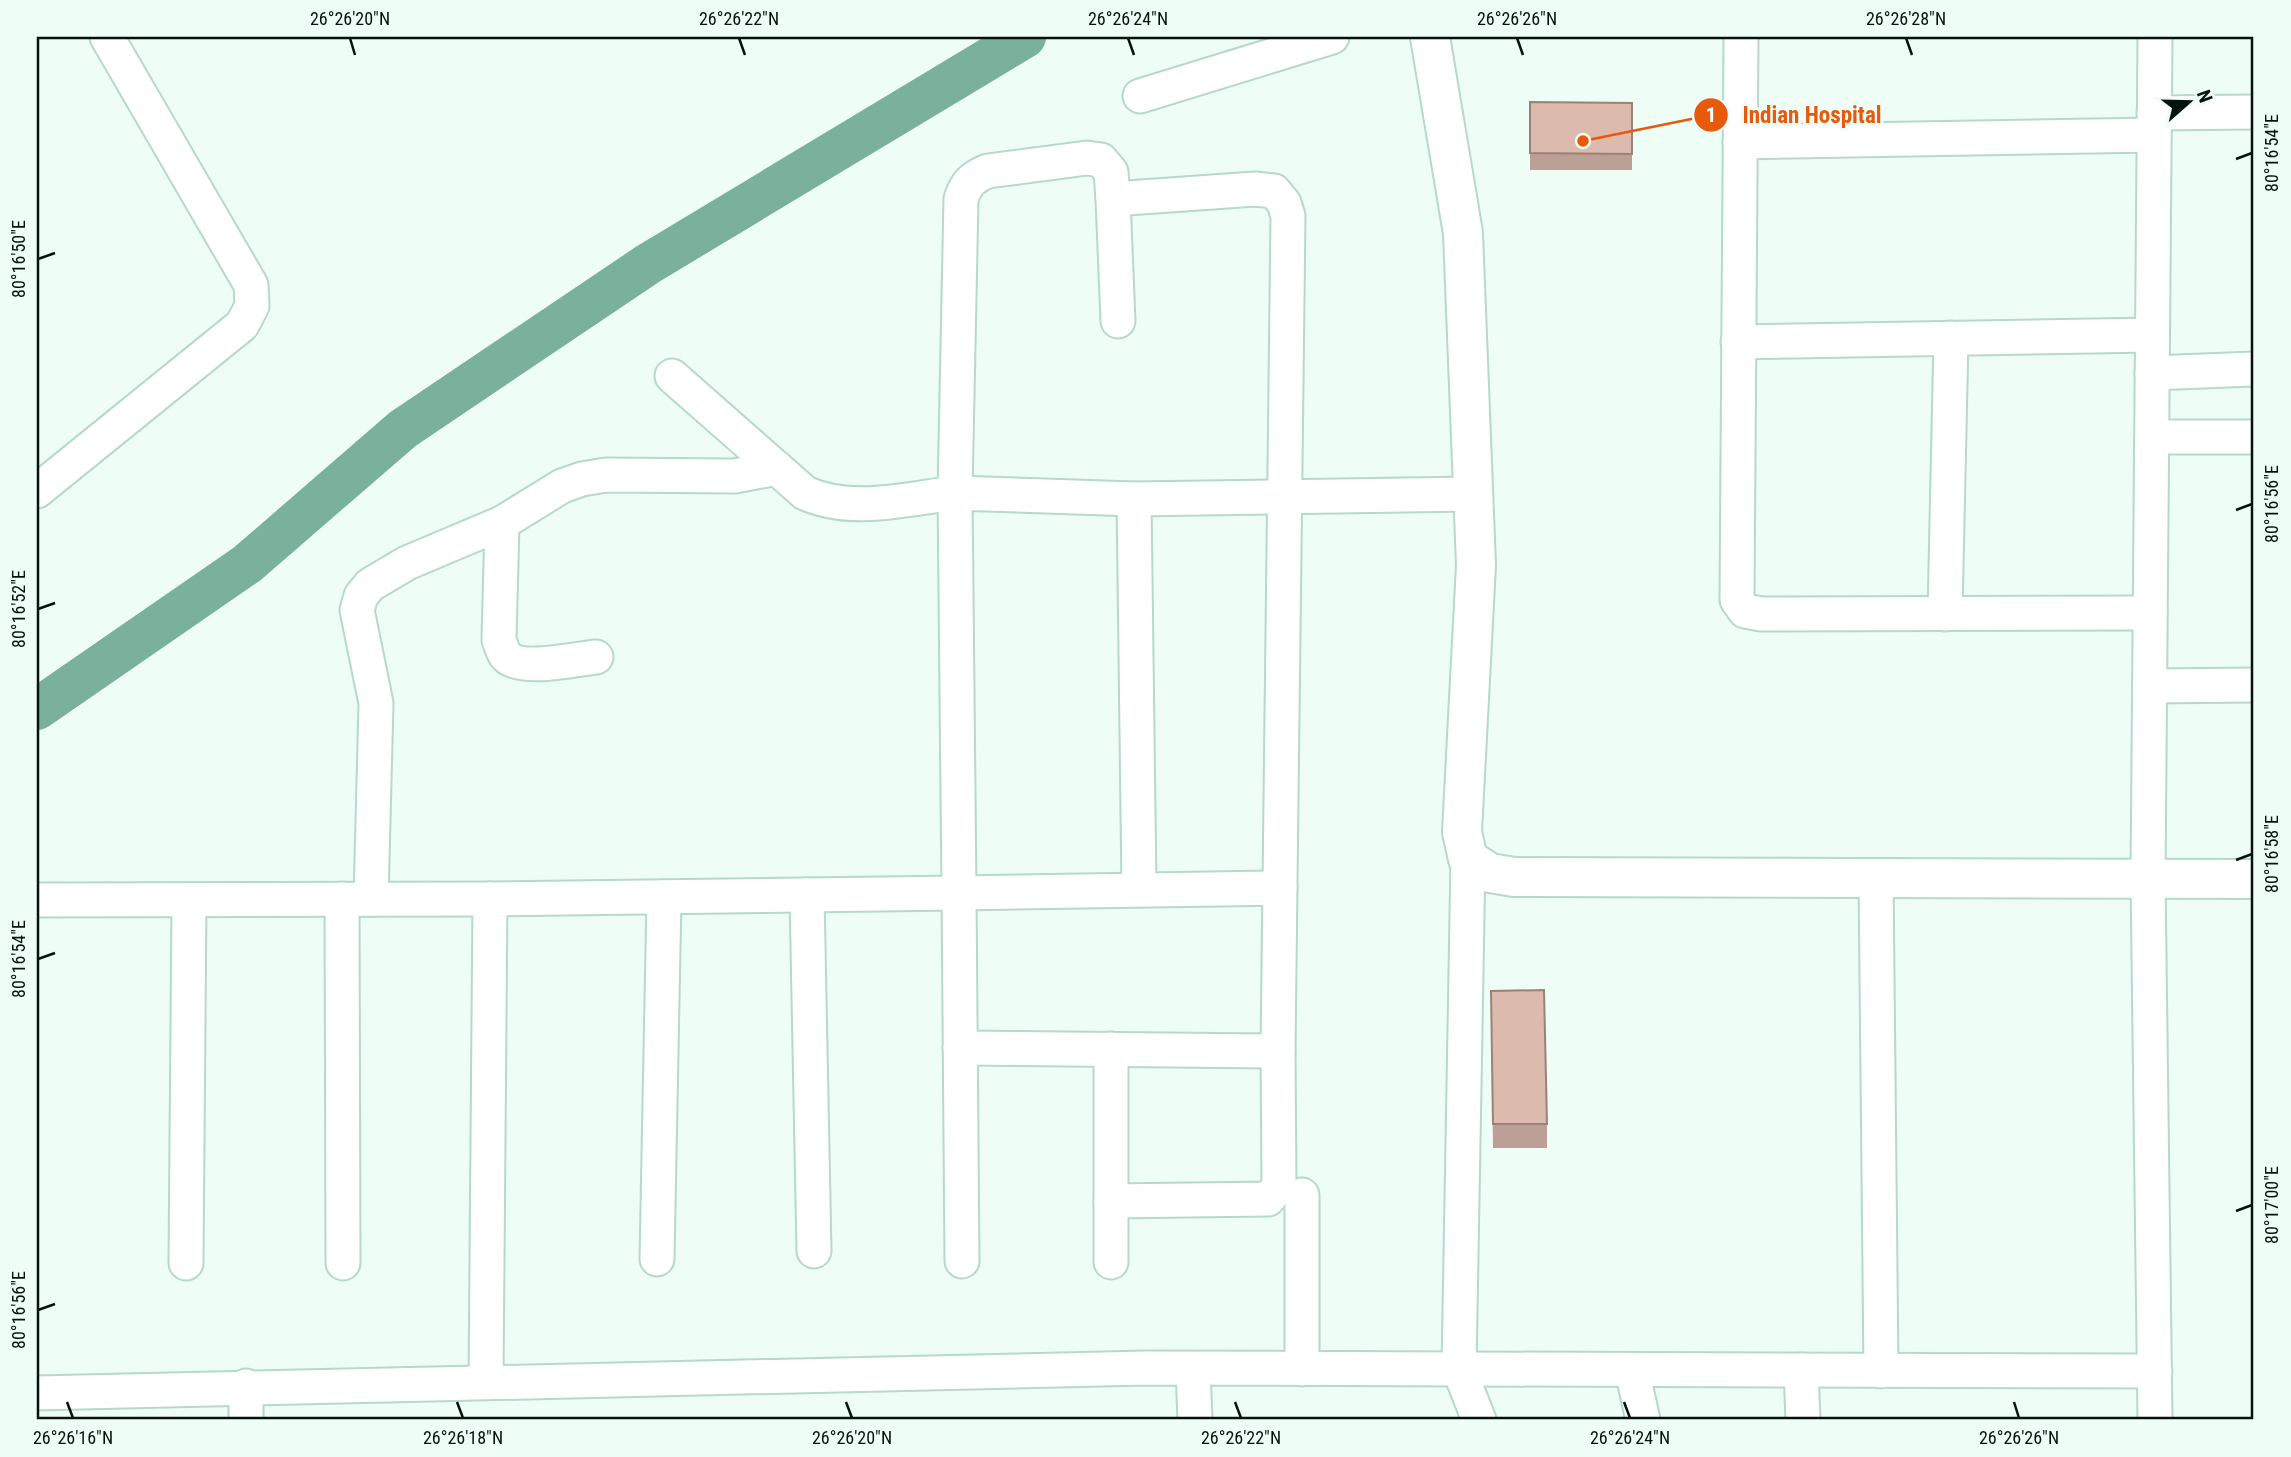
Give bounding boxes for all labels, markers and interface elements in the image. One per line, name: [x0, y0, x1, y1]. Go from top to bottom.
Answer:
text: 26°26'20"N: [310, 8, 390, 29]
text: 26°26'22"N: [699, 8, 779, 29]
text: 26°26'24"N: [1088, 8, 1168, 29]
text: 26°26'26"N: [1477, 8, 1557, 29]
text: 26°26'28"N: [1866, 8, 1946, 29]
north arrow: [2154, 66, 2224, 136]
text: N: [2192, 87, 2217, 106]
callout: Indian Hospital: [1693, 93, 1895, 137]
text: Indian Hospital: [1742, 102, 1882, 129]
text: 1: [1706, 103, 1716, 127]
text: 80°16'54"E: [2261, 114, 2282, 192]
text: 80°16'50"E: [8, 220, 29, 298]
text: 80°16'56"E: [2261, 465, 2282, 543]
text: 80°16'52"E: [8, 570, 29, 648]
text: 80°16'58"E: [2261, 815, 2282, 893]
text: 80°16'54"E: [8, 920, 29, 998]
text: 80°17'00"E: [2261, 1166, 2282, 1244]
text: 80°16'56"E: [8, 1271, 29, 1349]
text: 26°26'16"N: [33, 1427, 113, 1448]
text: 26°26'18"N: [423, 1427, 503, 1448]
text: 26°26'20"N: [812, 1427, 892, 1448]
text: 26°26'22"N: [1201, 1427, 1281, 1448]
text: 26°26'24"N: [1590, 1427, 1670, 1448]
text: 26°26'26"N: [1979, 1427, 2059, 1448]

